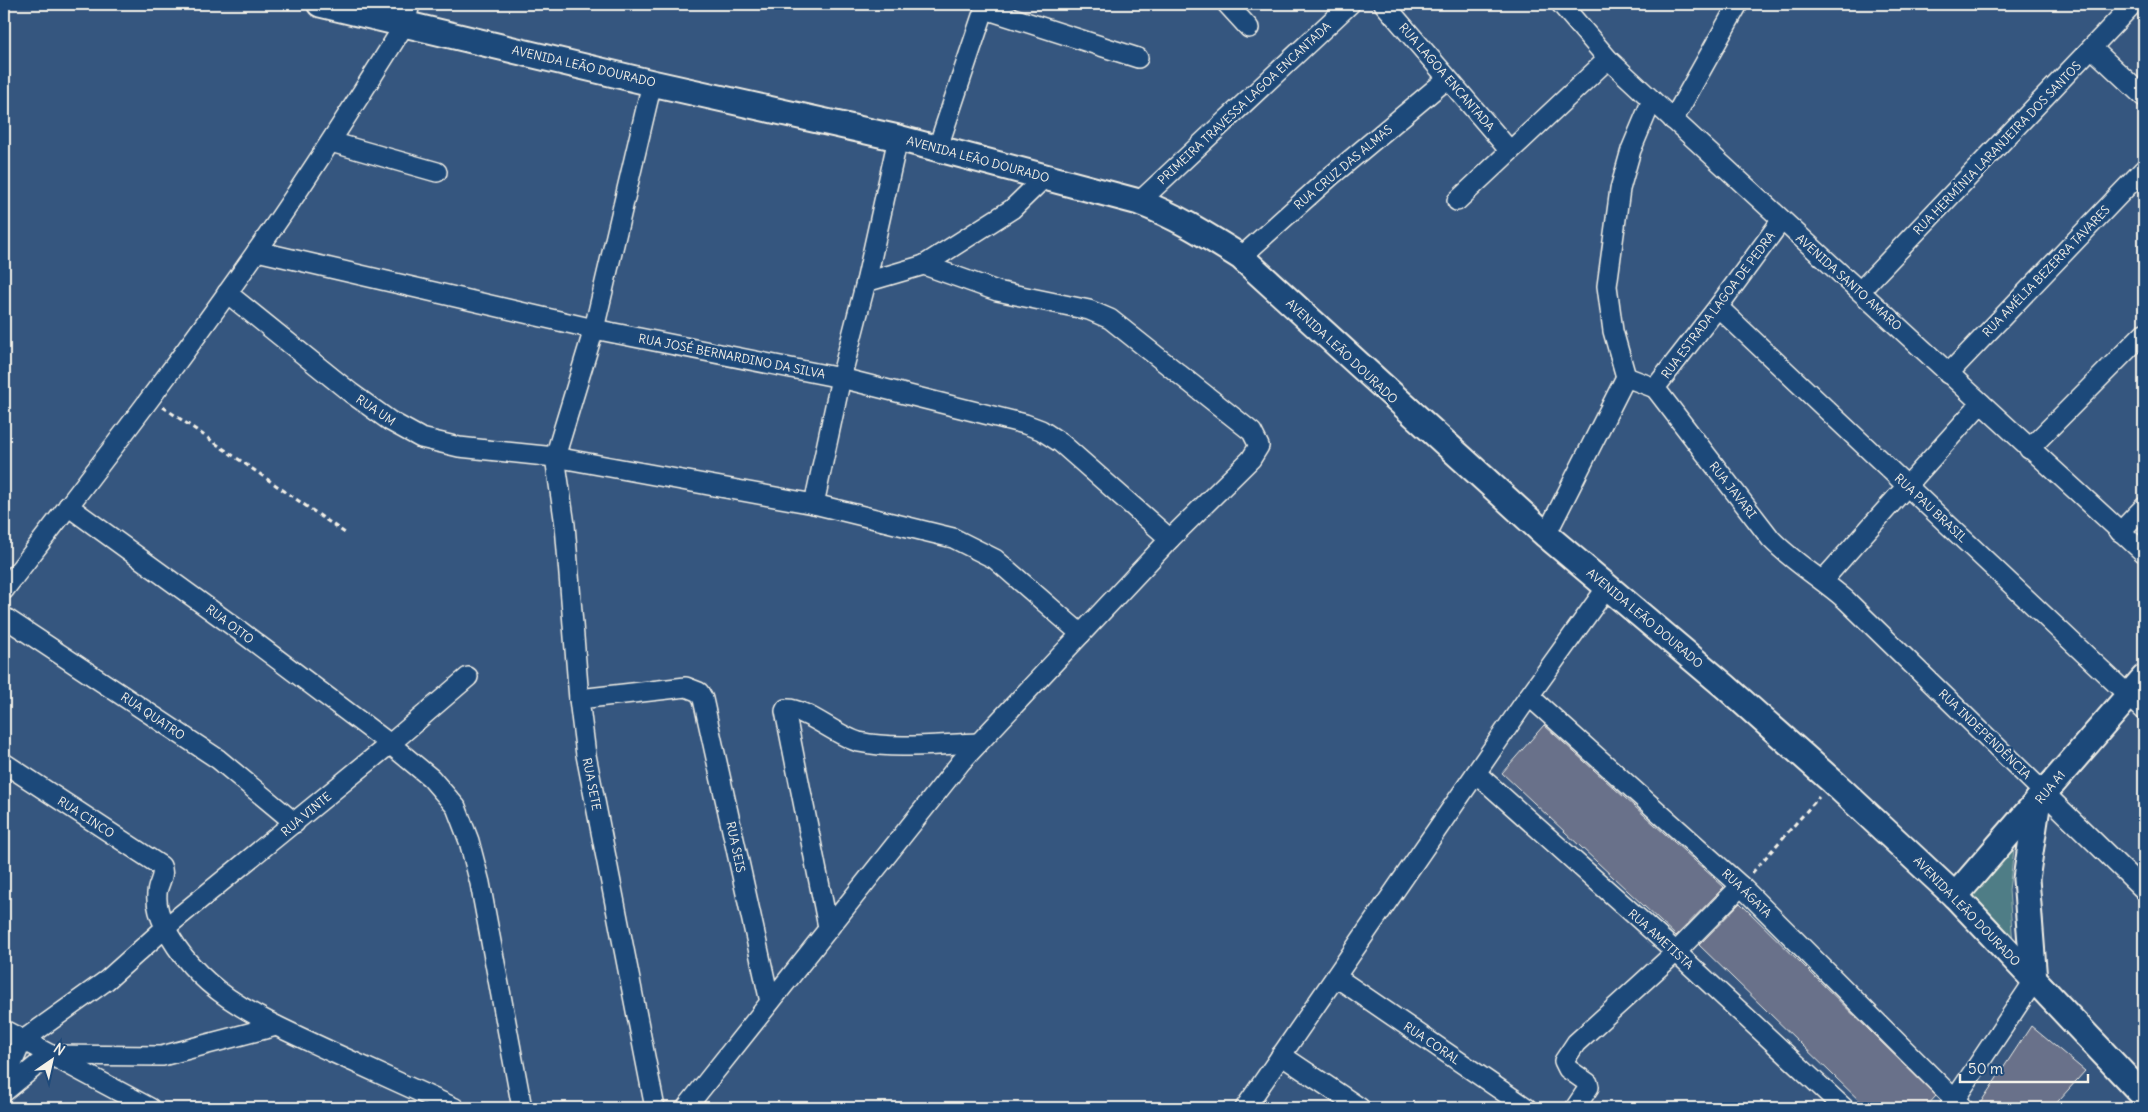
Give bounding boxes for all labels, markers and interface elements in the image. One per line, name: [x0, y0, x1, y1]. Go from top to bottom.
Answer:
street label: PRIMEIRA TRAVESSA LAGOA ENCANTADA: [1154, 18, 1334, 187]
street label: RUA LAGOA ENCANTADA: [1396, 20, 1498, 134]
street label: AVENIDA LEÃO DOURADO: [511, 42, 657, 90]
street label: RUA HERMÍNIA LARANJEIRA DOS SANTOS: [1910, 58, 2084, 238]
street label: RUA CRUZ DAS ALMAS: [1291, 121, 1396, 213]
street label: AVENIDA LEÃO DOURADO: [905, 133, 1051, 185]
street label: RUA AMÉLIA BEZERRA TAVARES: [1979, 202, 2113, 340]
street label: RUA ESTRADA LAGOA DE PEDRA: [1658, 228, 1778, 381]
street label: AVENIDA SANTO AMARO: [1793, 231, 1905, 333]
street label: AVENIDA LEÃO DOURADO: [1283, 295, 1401, 407]
street label: RUA JOSÉ BERNARDINO DA SILVA: [637, 331, 827, 382]
street label: RUA UM: [353, 391, 399, 429]
street label: RUA JAVARI: [1706, 459, 1760, 521]
street label: RUA PAU BRASIL: [1892, 471, 1971, 546]
street label: AVENIDA LEÃO DOURADO: [1584, 565, 1706, 671]
street label: RUA OITO: [203, 601, 257, 647]
street label: RUA INDEPENDÊNCIA: [1936, 686, 2035, 782]
street label: RUA QUATRO: [118, 689, 188, 743]
street label: RUA SETE: [580, 756, 604, 812]
street label: RUA A1: [2032, 767, 2068, 807]
street label: RUA VINTE: [278, 789, 334, 839]
street label: RUA CINCO: [55, 793, 117, 841]
street label: RUA SEIS: [723, 820, 749, 874]
street label: AVENIDA LEÃO DOURADO: [1911, 853, 2023, 969]
street label: RUA ÁGATA: [1719, 866, 1775, 921]
street label: RUA AMETISTA: [1625, 906, 1697, 972]
street label: RUA CORAL: [1401, 1019, 1464, 1068]
north arrow: [28, 1034, 78, 1084]
text: N: [50, 1039, 68, 1059]
scale bar: [1960, 1052, 2088, 1084]
text: 50 m: [1968, 1059, 2003, 1078]

